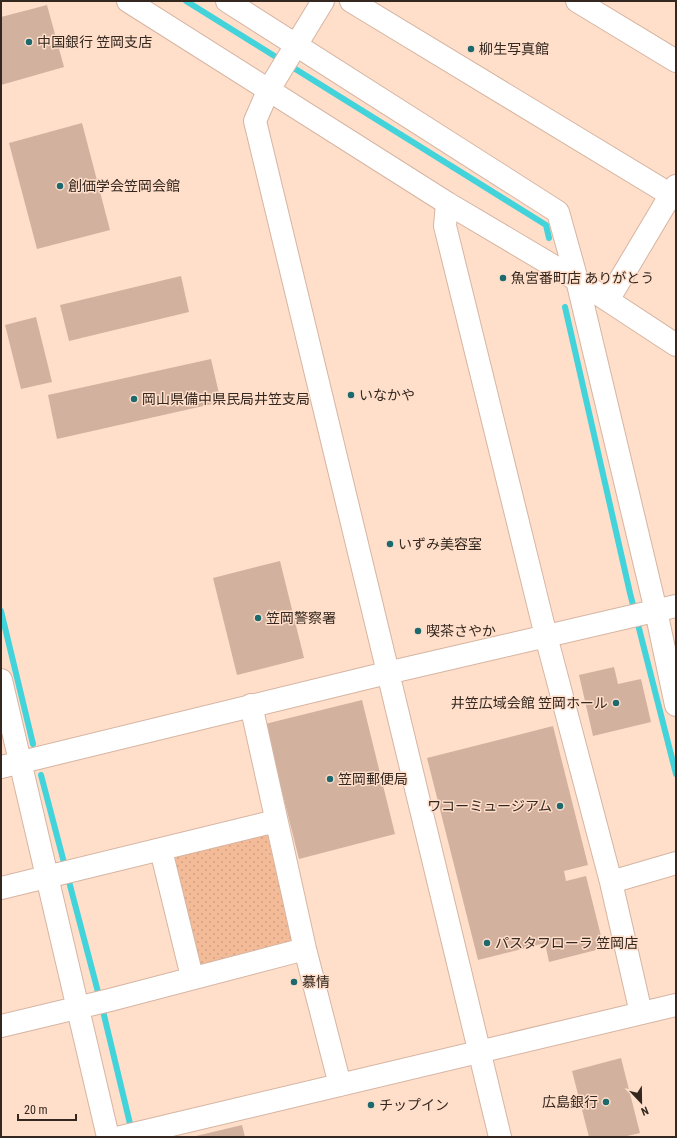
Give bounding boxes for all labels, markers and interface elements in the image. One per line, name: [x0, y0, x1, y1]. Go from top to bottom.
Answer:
place label: 中国銀行 笠岡支店: [37, 34, 152, 50]
marker: 中国銀行 笠岡支店: [24, 37, 34, 47]
place label: 柳生写真館: [479, 41, 549, 57]
marker: 柳生写真館: [466, 44, 476, 54]
place label: 創価学会笠岡会館: [68, 178, 180, 194]
marker: 創価学会笠岡会館: [55, 181, 65, 191]
place label: 魚宮番町店 ありがとう: [511, 270, 654, 286]
marker: 魚宮番町店 ありがとう: [498, 273, 508, 283]
place label: いなかや: [359, 387, 415, 403]
marker: いなかや: [346, 390, 356, 400]
place label: 岡山県備中県民局井笠支局: [142, 391, 310, 407]
marker: 岡山県備中県民局井笠支局: [129, 394, 139, 404]
place label: いずみ美容室: [398, 536, 482, 552]
marker: いずみ美容室: [385, 539, 395, 549]
place label: 笠岡警察署: [266, 610, 336, 626]
marker: 笠岡警察署: [253, 613, 263, 623]
place label: 喫茶さやか: [426, 623, 496, 639]
marker: 喫茶さやか: [413, 626, 423, 636]
place label: 井笠広域会館 笠岡ホール: [451, 695, 608, 711]
marker: 井笠広域会館 笠岡ホール: [611, 698, 621, 708]
place label: 笠岡郵便局: [338, 771, 408, 787]
marker: 笠岡郵便局: [325, 774, 335, 784]
place label: ワコーミュージアム: [427, 798, 552, 814]
marker: ワコーミュージアム: [555, 801, 565, 811]
place label: パスタフローラ 笠岡店: [495, 935, 638, 951]
marker: パスタフローラ 笠岡店: [482, 938, 492, 948]
place label: 慕情: [302, 974, 330, 990]
marker: 慕情: [289, 977, 299, 987]
north arrow: [621, 1082, 661, 1122]
place label: 広島銀行: [542, 1094, 598, 1110]
scale bar: [18, 1096, 76, 1122]
place label: チップイン: [379, 1097, 449, 1113]
marker: 広島銀行: [601, 1097, 611, 1107]
marker: チップイン: [366, 1100, 376, 1110]
text: 20 m: [24, 1103, 48, 1117]
text: N: [639, 1104, 650, 1118]

